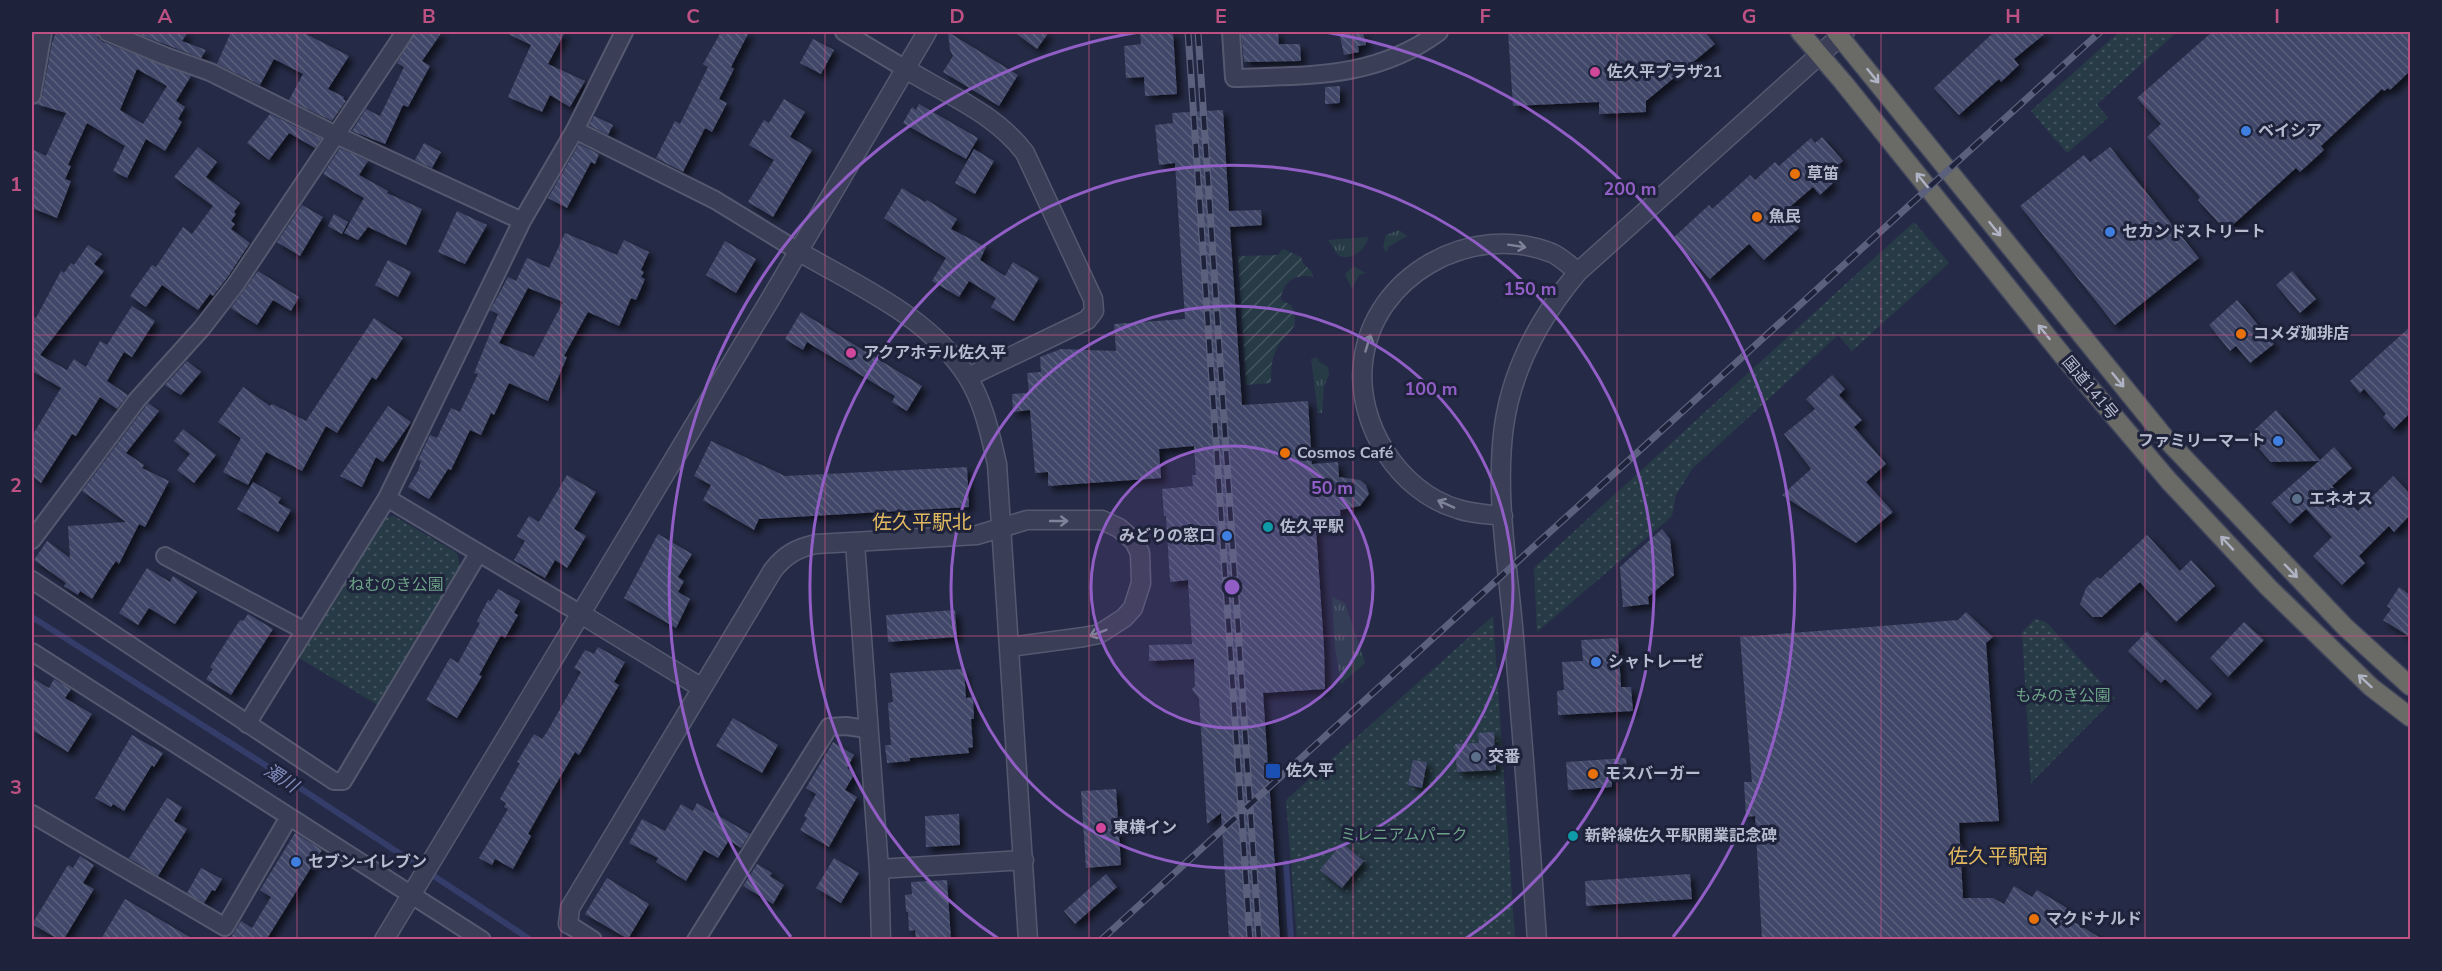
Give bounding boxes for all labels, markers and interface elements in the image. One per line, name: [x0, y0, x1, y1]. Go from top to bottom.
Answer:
text: A: [158, 3, 173, 30]
text: B: [422, 3, 436, 30]
text: C: [686, 3, 700, 30]
text: D: [949, 3, 965, 30]
text: E: [1215, 3, 1227, 30]
text: F: [1479, 3, 1491, 30]
text: G: [1742, 3, 1756, 30]
text: H: [2005, 3, 2021, 30]
text: I: [2274, 3, 2280, 30]
place label: 佐久平プラザ21: [1606, 61, 1722, 83]
marker: 佐久平プラザ21: [1588, 65, 1602, 79]
one-way arrow: [1867, 68, 1880, 84]
place label: ベイシア: [2258, 120, 2322, 142]
marker: ベイシア: [2239, 124, 2253, 138]
place label: 草笛: [1807, 163, 1839, 185]
marker: 草笛: [1788, 167, 1802, 181]
text: 1: [10, 171, 22, 198]
one-way arrow: [1916, 172, 1929, 188]
text: 200 m: [1603, 177, 1657, 201]
place label: 魚民: [1769, 206, 1801, 228]
marker: 魚民: [1750, 210, 1764, 224]
one-way arrow: [1989, 220, 2002, 236]
place label: セカンドストリート: [2122, 221, 2266, 243]
marker: セカンドストリート: [2103, 225, 2117, 239]
one-way arrow: [1507, 240, 1526, 251]
text: 150 m: [1503, 277, 1557, 301]
place label: コメダ珈琲店: [2253, 323, 2349, 345]
one-way arrow: [2038, 324, 2051, 340]
marker: コメダ珈琲店: [2234, 327, 2248, 341]
one-way arrow: [1363, 334, 1374, 353]
place label: アクアホテル佐久平: [863, 342, 1006, 364]
marker: アクアホテル佐久平: [844, 346, 858, 360]
street label: 国道141号: [2057, 352, 2123, 424]
one-way arrow: [2111, 372, 2125, 387]
text: 100 m: [1404, 377, 1458, 401]
place label: ファミリーマート: [2138, 430, 2266, 452]
marker: ファミリーマート: [2271, 434, 2285, 448]
place label: Cosmos Café: [1297, 442, 1394, 464]
marker: Cosmos Café: [1278, 446, 1292, 460]
text: 2: [10, 472, 22, 499]
text: 50 m: [1311, 476, 1353, 500]
place label: エネオス: [2309, 488, 2373, 510]
marker: エネオス: [2290, 492, 2304, 506]
one-way arrow: [1438, 498, 1456, 510]
district label: 佐久平駅北: [872, 509, 972, 536]
one-way arrow: [1048, 515, 1068, 527]
place label: 佐久平駅: [1279, 516, 1344, 538]
marker: 佐久平駅: [1261, 520, 1275, 534]
place label: みどりの窓口: [1119, 525, 1215, 547]
marker: みどりの窓口: [1220, 529, 1234, 543]
one-way arrow: [2220, 536, 2234, 551]
one-way arrow: [2284, 564, 2298, 579]
park label: ねむのき公園: [348, 574, 444, 596]
centre of rings: [1222, 577, 1242, 597]
one-way arrow: [1090, 628, 1108, 639]
place label: シャトレーゼ: [1608, 651, 1704, 673]
marker: シャトレーゼ: [1589, 655, 1603, 669]
one-way arrow: [2357, 674, 2372, 688]
park label: もみのき公園: [2015, 685, 2111, 707]
place label: 交番: [1488, 746, 1520, 768]
marker: 交番: [1469, 750, 1483, 764]
water label: 濁川: [259, 758, 304, 799]
place label: 佐久平: [1285, 760, 1334, 782]
marker: 佐久平: [1264, 762, 1282, 780]
place label: モスバーガー: [1605, 763, 1701, 785]
marker: モスバーガー: [1586, 767, 1600, 781]
text: 3: [10, 774, 22, 801]
place label: 東横イン: [1113, 817, 1177, 839]
marker: 東横イン: [1094, 821, 1108, 835]
park label: ミレニアムパーク: [1341, 824, 1467, 846]
place label: 新幹線佐久平駅開業記念碑: [1585, 825, 1777, 847]
marker: 新幹線佐久平駅開業記念碑: [1566, 829, 1580, 843]
district label: 佐久平駅南: [1948, 843, 2048, 870]
place label: セブン-イレブン: [308, 851, 427, 873]
marker: セブン-イレブン: [289, 855, 303, 869]
place label: マクドナルド: [2046, 908, 2142, 930]
marker: マクドナルド: [2027, 912, 2041, 926]

